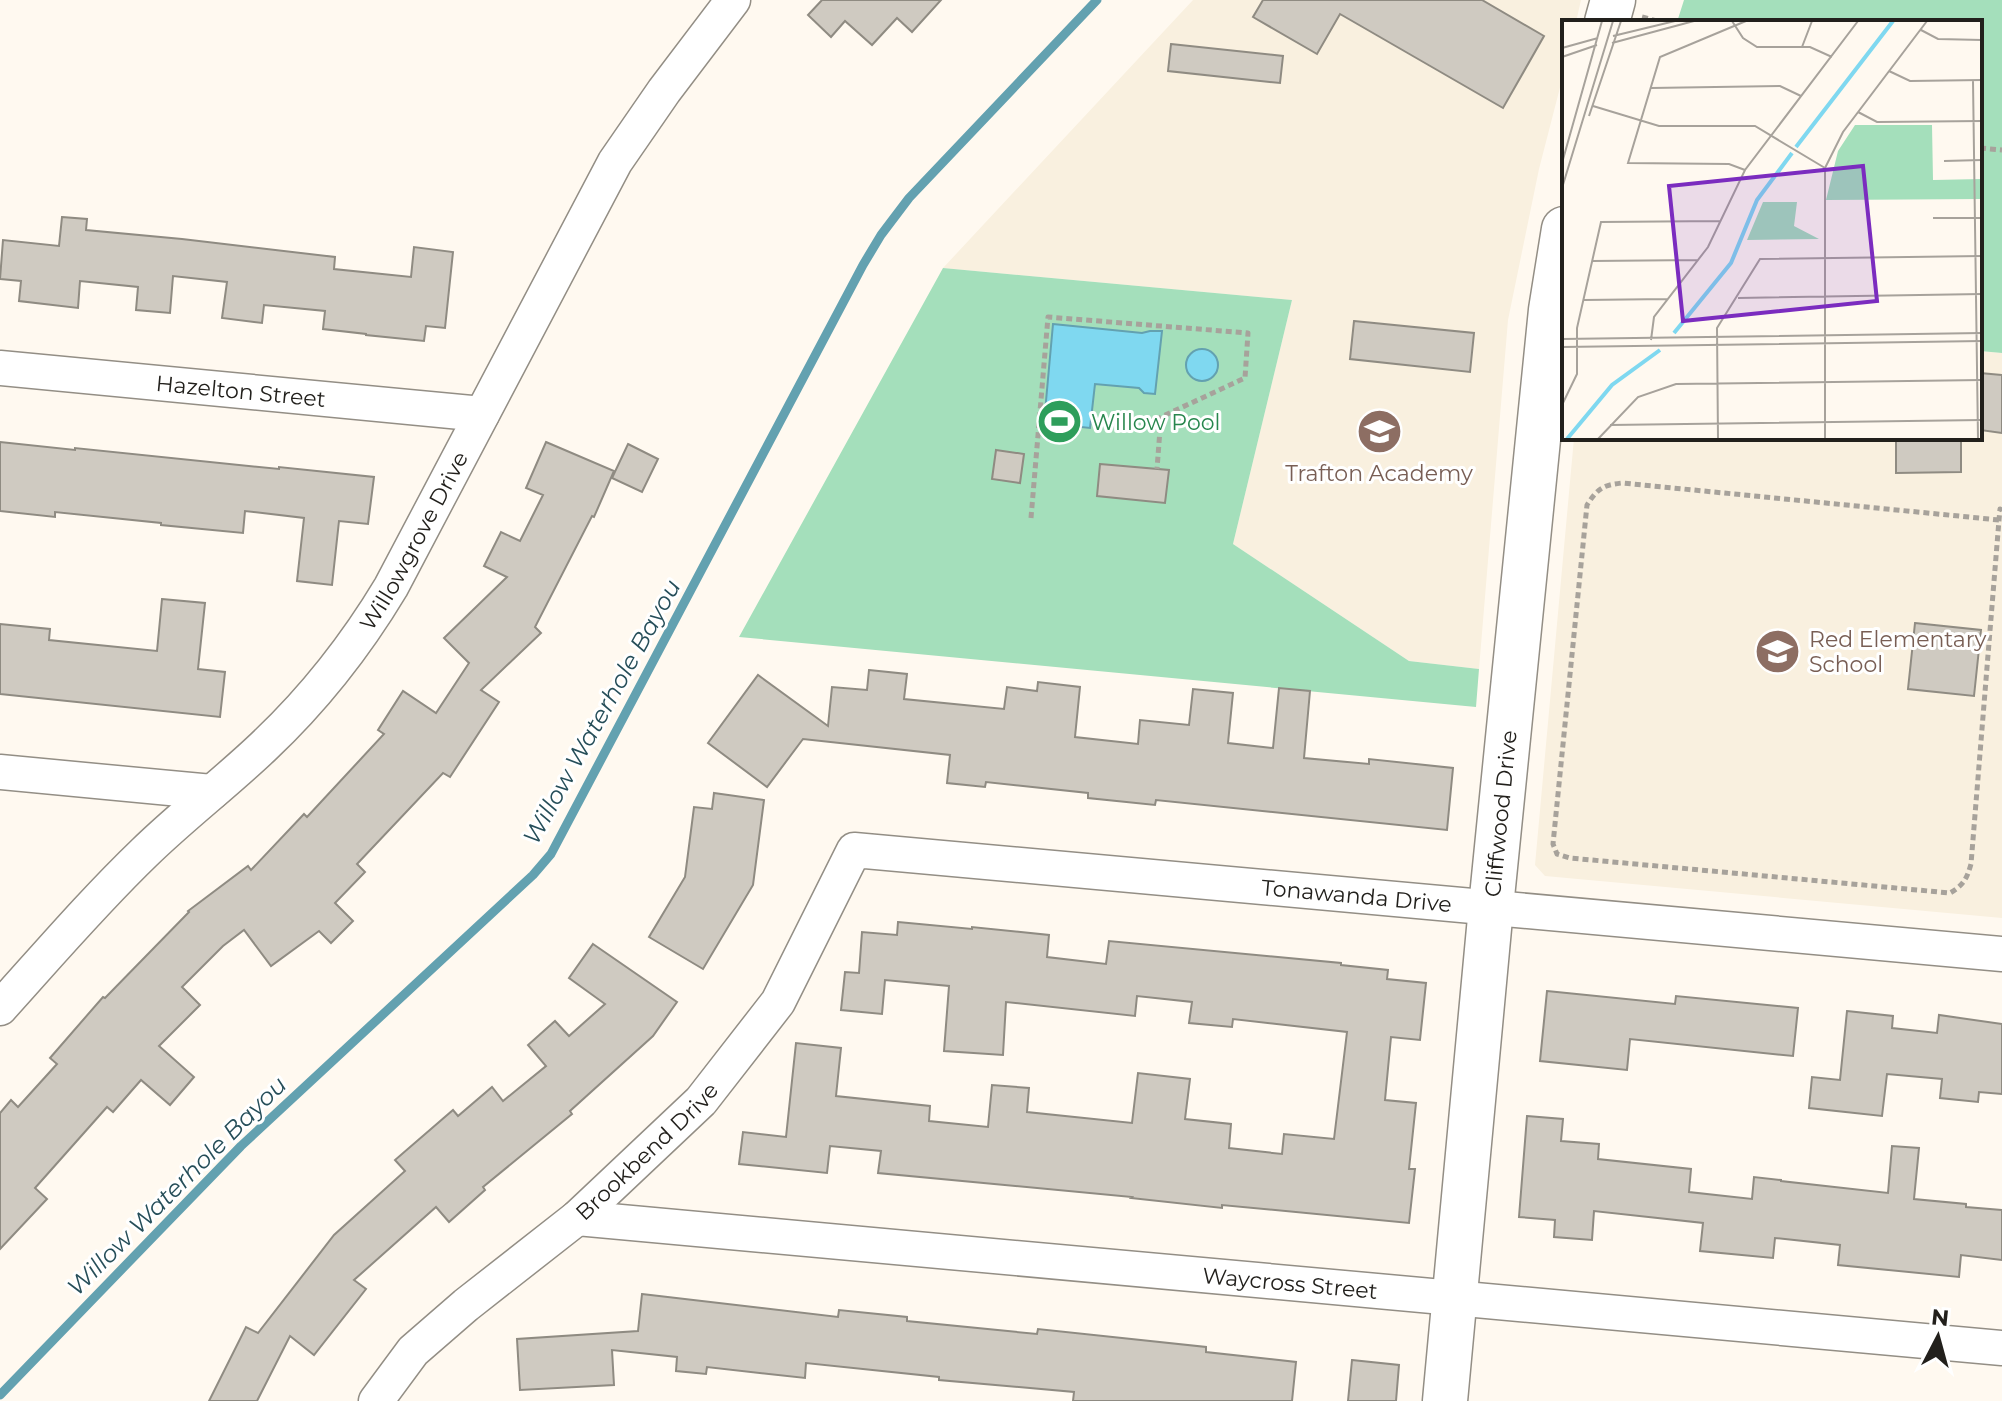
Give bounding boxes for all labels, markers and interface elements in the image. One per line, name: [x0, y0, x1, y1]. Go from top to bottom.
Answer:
inset map: [1562, 20, 1982, 440]
street label: Hazelton Street: [155, 370, 327, 413]
sports icon: Willow Pool: [1036, 398, 1084, 446]
school or university icon: Trafton Academy: [1355, 408, 1403, 456]
place label: Willow Pool: [1091, 409, 1220, 436]
street label: Willowgrove Drive: [354, 447, 474, 636]
place label: Trafton Academy: [1285, 460, 1473, 487]
water label: Willow Waterhole Bayou: [517, 574, 687, 849]
place label: Red Elementary School: [1809, 626, 1986, 678]
school or university icon: Red Elementary School: [1754, 628, 1802, 676]
street label: Cliffwood Drive: [1479, 729, 1523, 898]
street label: Tonawanda Drive: [1260, 874, 1453, 918]
water label: Willow Waterhole Bayou: [61, 1070, 292, 1301]
street label: Brookbend Drive: [570, 1077, 724, 1226]
street label: Waycross Street: [1201, 1262, 1379, 1305]
north arrow: [1898, 1297, 1978, 1377]
text: N: [1930, 1303, 1950, 1332]

